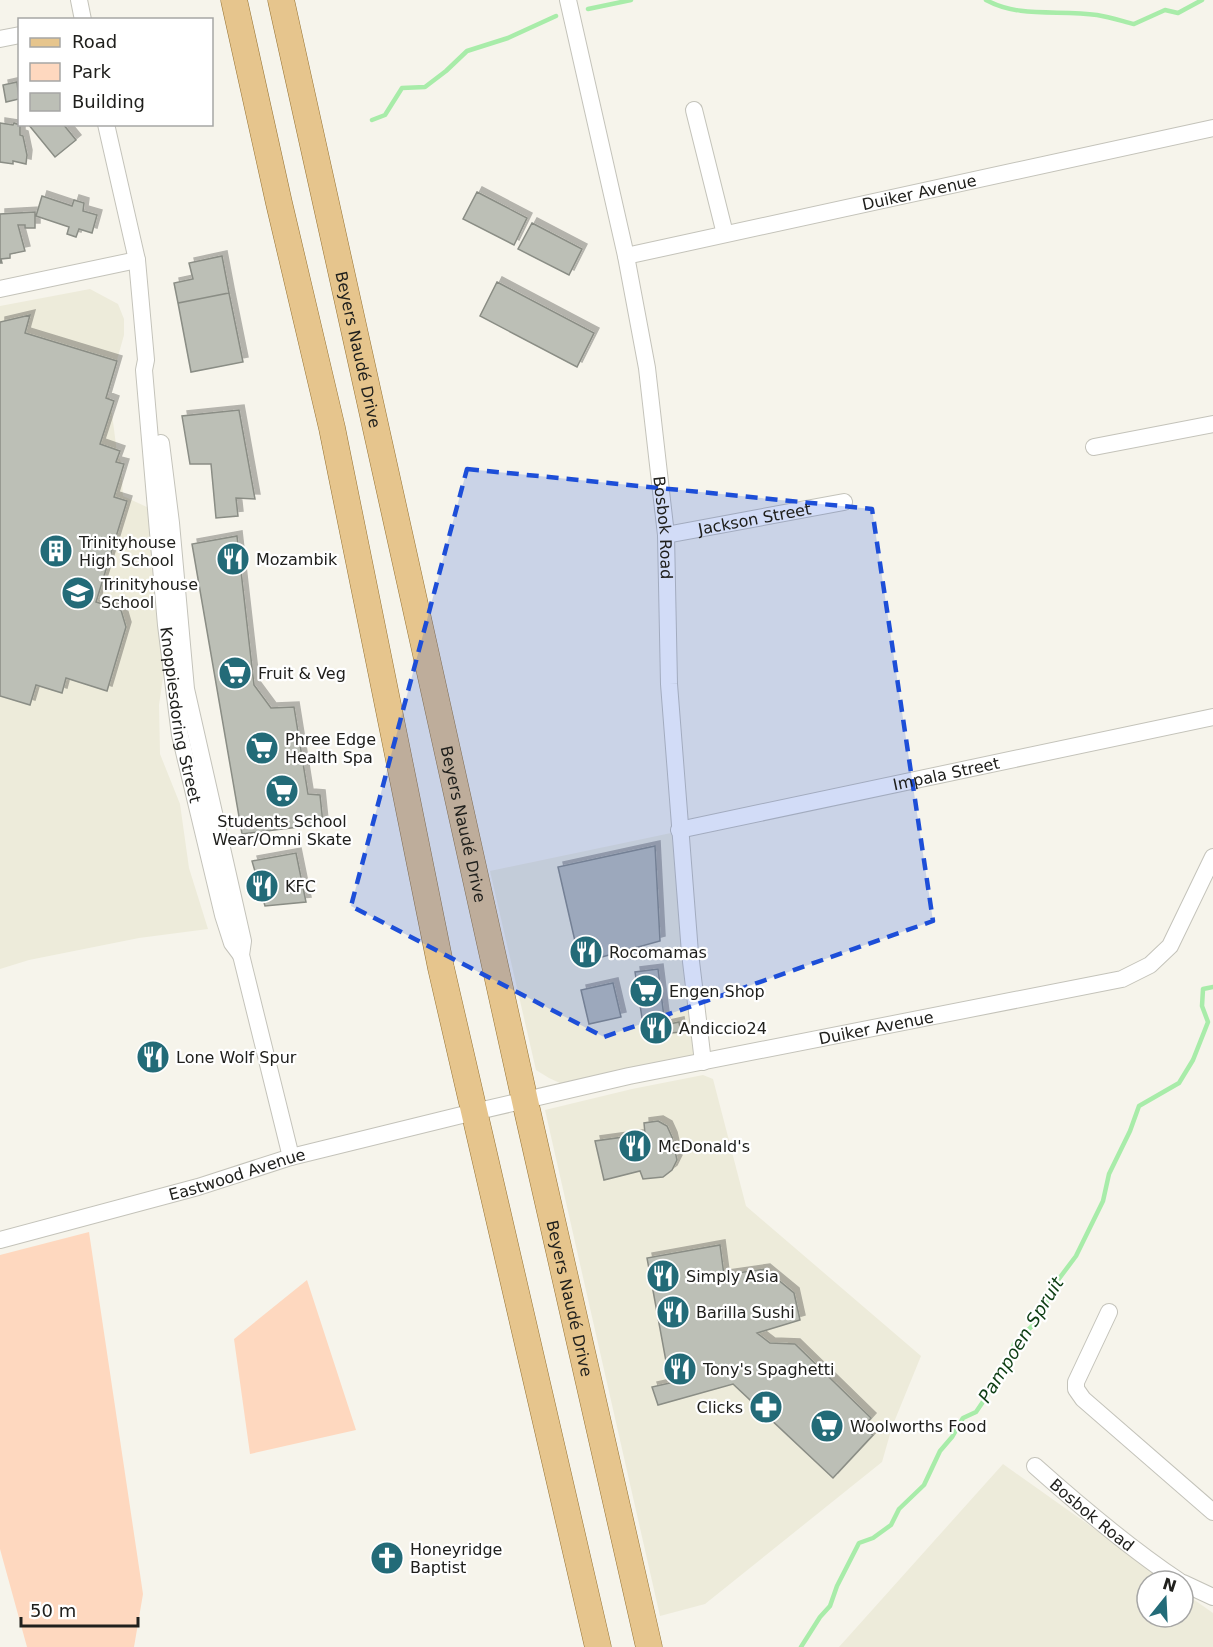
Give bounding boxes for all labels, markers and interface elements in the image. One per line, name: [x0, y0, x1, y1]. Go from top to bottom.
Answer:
legend: [18, 18, 213, 126]
text: Road: [72, 31, 117, 52]
text: Park: [72, 61, 111, 82]
text: Building: [72, 91, 145, 112]
street label: Duiker Avenue: [860, 171, 978, 214]
street label: Beyers Naudé Drive: [331, 270, 385, 430]
street label: Bosbok Road: [649, 475, 676, 579]
street label: Jackson Street: [696, 499, 813, 539]
building icon: Trinityhouse High School: [38, 533, 74, 569]
place label: Trinityhouse High School: [78, 533, 176, 570]
restaurant icon: Mozambik: [215, 541, 251, 577]
place label: Mozambik: [256, 550, 338, 569]
school or university icon: Trinityhouse School: [60, 575, 96, 611]
place label: Trinityhouse School: [100, 575, 198, 612]
street label: Knoppiesdoring Street: [156, 626, 205, 805]
supermarket icon: Fruit & Veg: [217, 655, 253, 691]
place label: Fruit & Veg: [258, 664, 346, 683]
supermarket icon: Phree Edge Health Spa: [244, 730, 280, 766]
place label: Phree Edge Health Spa: [285, 730, 376, 767]
street label: Beyers Naudé Drive: [437, 744, 490, 904]
street label: Impala Street: [891, 753, 1001, 794]
supermarket icon: Students School Wear/Omni Skate: [264, 773, 300, 809]
place label: Students School Wear/Omni Skate: [212, 812, 352, 849]
restaurant icon: KFC: [244, 868, 280, 904]
place label: KFC: [285, 877, 316, 896]
restaurant icon: Rocomamas: [568, 934, 604, 970]
place label: Rocomamas: [609, 943, 707, 962]
supermarket icon: Engen Shop: [628, 973, 664, 1009]
place label: Engen Shop: [669, 982, 765, 1001]
street label: Duiker Avenue: [817, 1007, 935, 1048]
restaurant icon: Andiccio24: [638, 1010, 674, 1046]
place label: Andiccio24: [679, 1019, 767, 1038]
restaurant icon: Lone Wolf Spur: [135, 1039, 171, 1075]
place label: Lone Wolf Spur: [176, 1048, 297, 1067]
restaurant icon: McDonald's: [617, 1128, 653, 1164]
place label: McDonald's: [658, 1137, 750, 1156]
street label: Eastwood Avenue: [167, 1145, 307, 1204]
street label: Beyers Naudé Drive: [542, 1218, 596, 1378]
restaurant icon: Simply Asia: [645, 1258, 681, 1294]
place label: Simply Asia: [686, 1267, 779, 1286]
water label: Pampoen Spruit: [974, 1272, 1068, 1406]
restaurant icon: Barilla Sushi: [655, 1294, 691, 1330]
place label: Barilla Sushi: [696, 1303, 795, 1322]
restaurant icon: Tony's Spaghetti: [662, 1351, 698, 1387]
place label: Tony's Spaghetti: [702, 1360, 835, 1379]
pharmacy icon: Clicks: [748, 1389, 784, 1425]
place label: Clicks: [697, 1398, 743, 1417]
supermarket icon: Woolworths Food: [809, 1408, 845, 1444]
place label: Woolworths Food: [850, 1417, 987, 1436]
street label: Bosbok Road: [1046, 1475, 1138, 1555]
church icon: Honeyridge Baptist: [369, 1540, 405, 1576]
place label: Honeyridge Baptist: [410, 1540, 502, 1577]
north arrow: [1135, 1569, 1195, 1629]
text: N: [1160, 1574, 1179, 1596]
scale bar: [21, 1590, 138, 1628]
text: 50 m: [30, 1600, 76, 1621]

